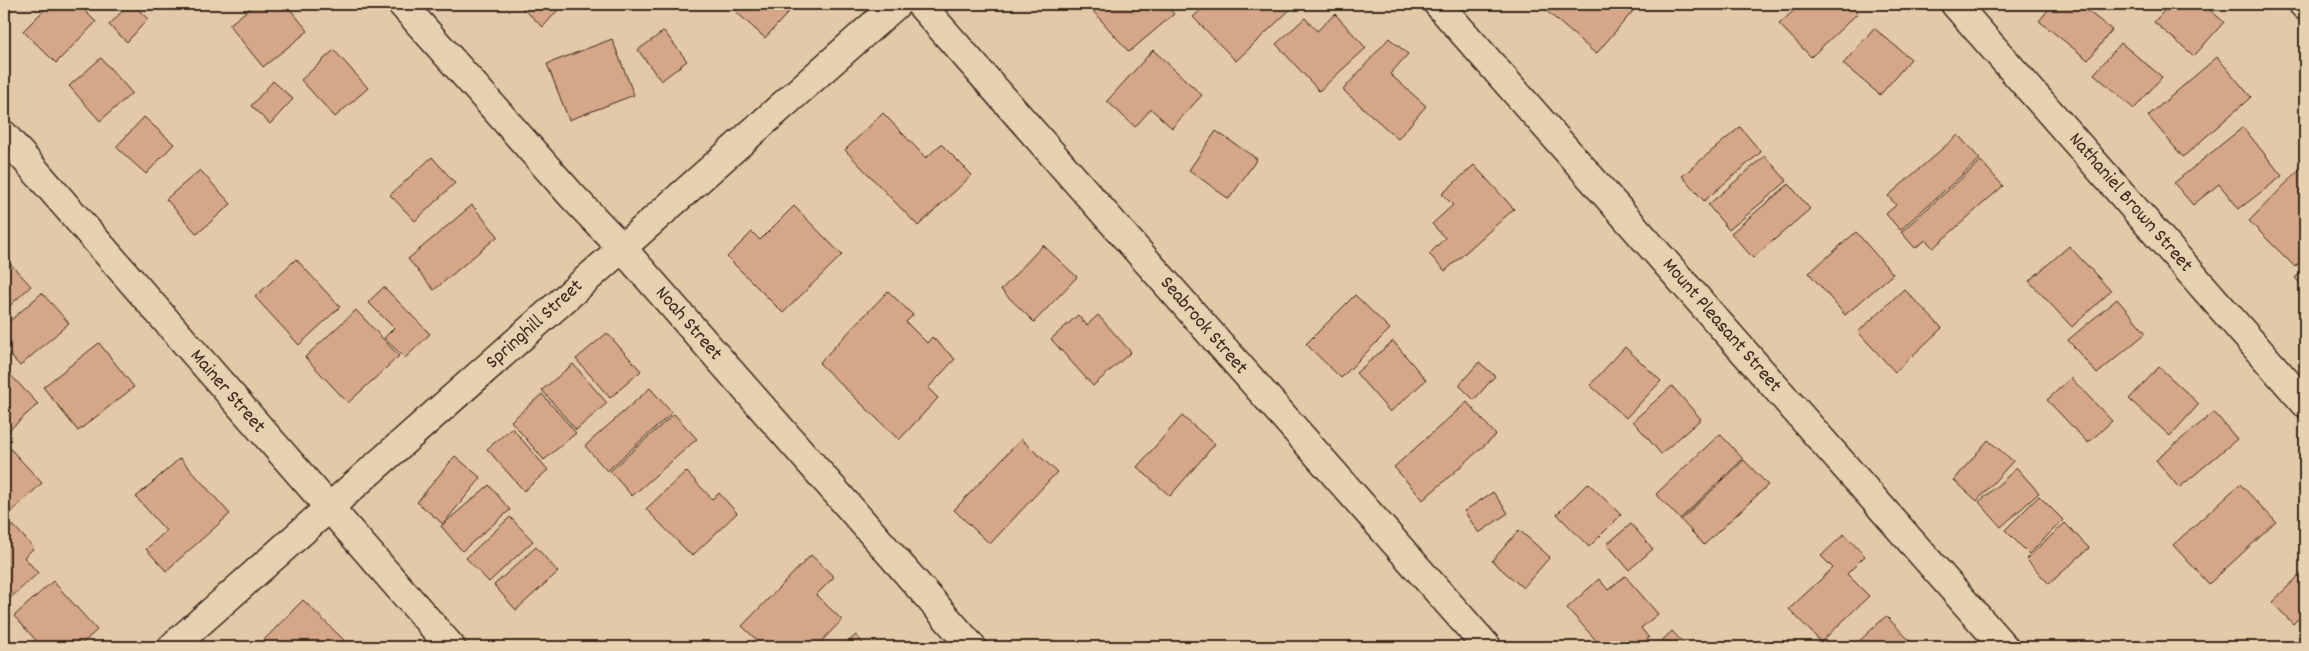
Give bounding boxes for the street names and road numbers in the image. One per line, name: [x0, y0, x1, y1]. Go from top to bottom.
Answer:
street label: Nathaniel Brown Street: [2061, 127, 2199, 279]
street label: Mount Pleasant Street: [1655, 253, 1787, 399]
street label: Seabrook Street: [1152, 271, 1254, 381]
street label: Springhill Street: [480, 274, 590, 376]
street label: Noah Street: [648, 281, 728, 367]
street label: Mainer Street: [183, 344, 271, 440]

